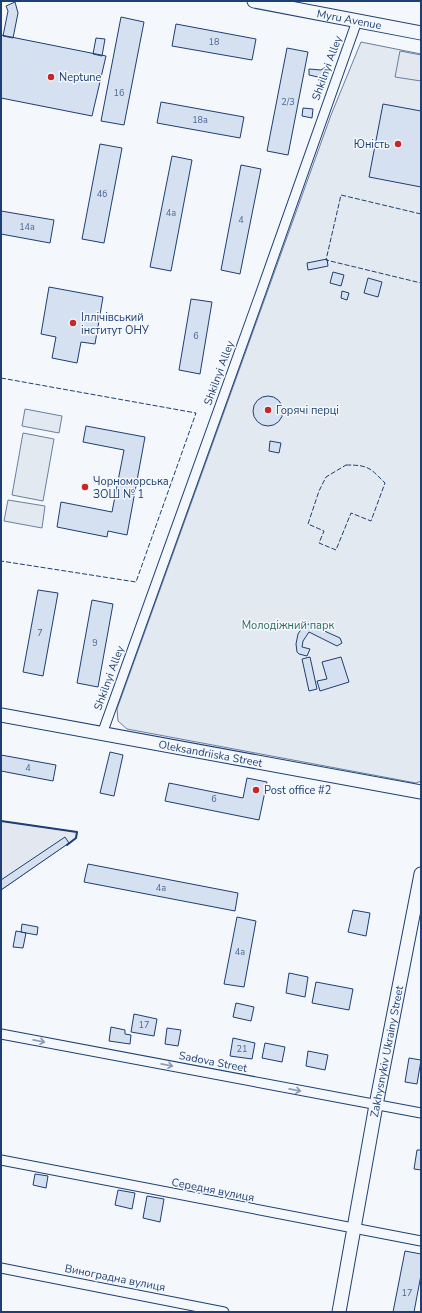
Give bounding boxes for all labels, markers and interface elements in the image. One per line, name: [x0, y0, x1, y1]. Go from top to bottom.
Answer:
street label: Myru Avenue: [316, 6, 383, 33]
street label: Shkilnyi Alley: [308, 33, 346, 102]
house number: 18: [209, 36, 219, 48]
place label: Neptune: [59, 70, 102, 85]
marker: Neptune: [46, 72, 56, 82]
house number: 16: [114, 87, 124, 99]
house number: 2/3: [281, 96, 295, 108]
house number: 18а: [192, 114, 208, 126]
place label: Юність: [354, 137, 390, 152]
marker: Юність: [393, 139, 403, 149]
house number: 4б: [97, 188, 107, 200]
house number: 4а: [166, 207, 176, 219]
house number: 4: [238, 214, 244, 226]
house number: 14а: [19, 221, 35, 233]
place label: Іллічівський інститут ОНУ: [81, 310, 150, 338]
marker: Іллічівський інститут ОНУ: [68, 318, 78, 328]
house number: 6: [193, 330, 199, 342]
street label: Shkilnyi Alley: [200, 338, 238, 407]
place label: Горячі перці: [276, 403, 339, 418]
marker: Горячі перці: [263, 405, 273, 415]
place label: Чорноморська ЗОШ № 1: [93, 474, 169, 502]
marker: Чорноморська ЗОШ № 1: [80, 482, 90, 492]
park label: Молодіжний парк: [242, 618, 335, 633]
house number: 7: [37, 627, 43, 639]
house number: 9: [92, 637, 98, 649]
street label: Shkilnyi Alley: [90, 643, 128, 712]
street label: Oleksandriiska Street: [157, 737, 264, 770]
house number: 4: [25, 762, 31, 774]
place label: Post office #2: [264, 783, 331, 798]
marker: Post office #2: [251, 785, 261, 795]
house number: 6: [211, 793, 217, 805]
house number: 4а: [156, 882, 166, 894]
house number: 4а: [235, 946, 245, 958]
street label: Zakhysnykiv Ukrainy Street: [366, 984, 407, 1118]
house number: 17: [139, 1019, 149, 1031]
one-way arrow: [32, 1037, 45, 1045]
house number: 21: [237, 1043, 247, 1055]
street label: Sadova Street: [178, 1048, 249, 1076]
one-way arrow: [160, 1062, 173, 1070]
one-way arrow: [288, 1086, 301, 1094]
street label: Середня вулиця: [170, 1175, 256, 1205]
street label: Виноградна вулиця: [63, 1261, 167, 1295]
house number: 17: [402, 1287, 412, 1299]

